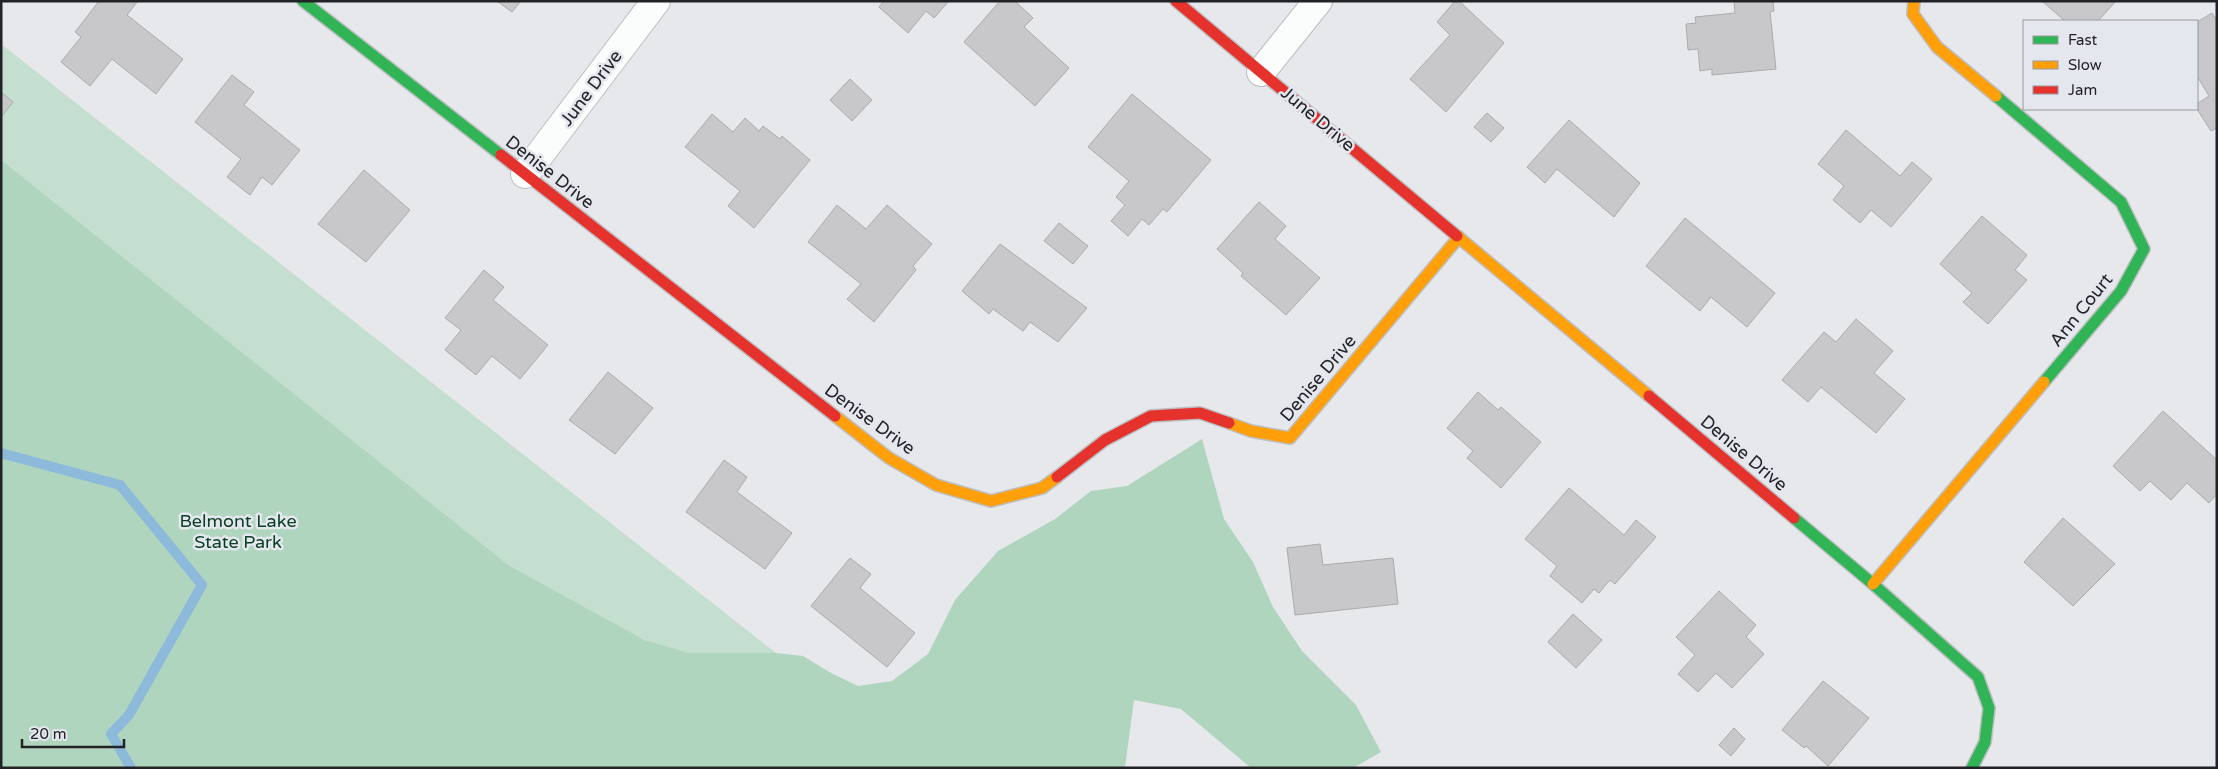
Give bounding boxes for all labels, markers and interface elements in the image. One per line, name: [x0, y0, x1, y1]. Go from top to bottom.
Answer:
legend: [2023, 20, 2198, 110]
text: Fast: [2068, 31, 2098, 49]
street label: June Drive: [555, 46, 627, 130]
text: Slow: [2068, 56, 2102, 74]
text: Jam: [2068, 81, 2097, 99]
street label: June Drive: [1277, 82, 1359, 156]
street label: Denise Drive: [501, 130, 599, 214]
street label: Ann Court: [2045, 269, 2117, 351]
street label: Denise Drive: [1275, 330, 1361, 426]
street label: Denise Drive: [820, 379, 920, 459]
street label: Denise Drive: [1696, 410, 1792, 496]
park label: Belmont Lake State Park: [179, 510, 297, 553]
scale bar: [22, 716, 125, 748]
text: 20 m: [30, 725, 67, 743]

